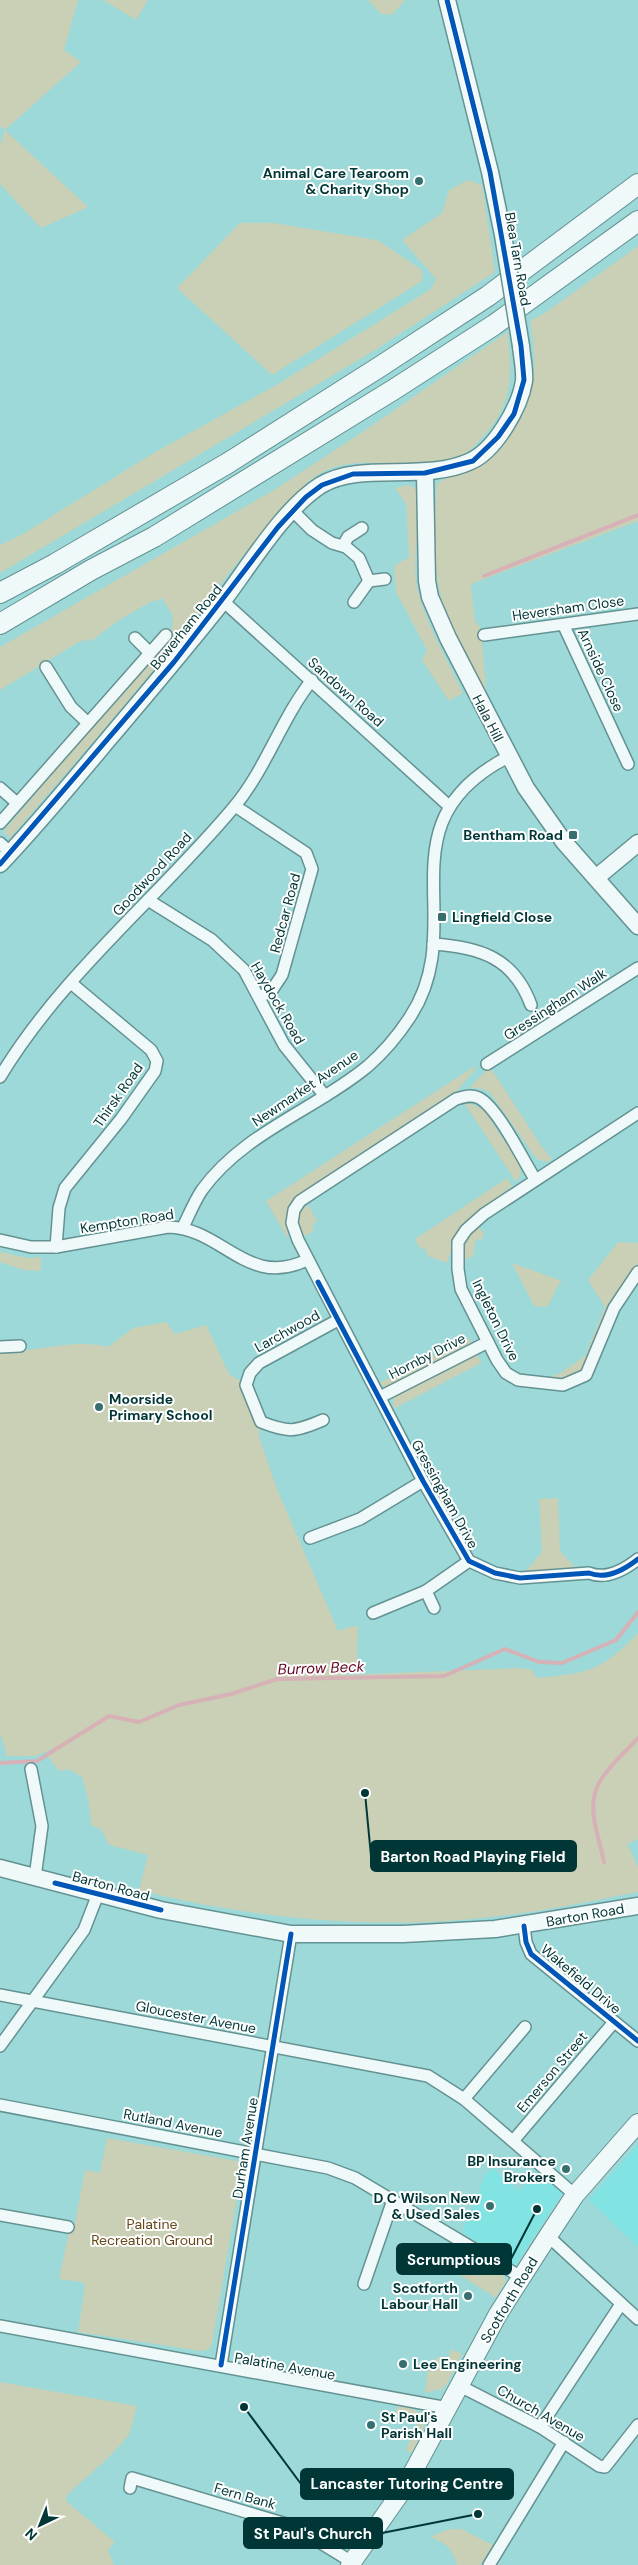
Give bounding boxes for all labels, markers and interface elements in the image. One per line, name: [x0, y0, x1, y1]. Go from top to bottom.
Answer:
place label: Animal Care Tearoom & Charity Shop: [263, 164, 409, 198]
marker: Animal Care Tearoom & Charity Shop: [413, 175, 425, 187]
street label: Blea Tarn Road: [501, 211, 535, 307]
street label: Bowerham Road: [146, 581, 226, 673]
street label: Heversham Close: [511, 591, 625, 625]
street label: Arnside Close: [574, 626, 628, 715]
street label: Sandown Road: [304, 653, 388, 731]
street label: Hala Hill: [468, 691, 508, 745]
place label: Bentham Road: [463, 826, 563, 844]
street label: Goodwood Road: [109, 828, 195, 920]
marker: Bentham Road: [567, 829, 579, 841]
street label: Redcar Road: [266, 871, 304, 955]
place label: Lingfield Close: [452, 908, 552, 926]
marker: Lingfield Close: [436, 911, 448, 923]
street label: Haydock Road: [247, 958, 309, 1048]
street label: Gressingham Walk: [500, 964, 610, 1044]
street label: Newmarket Avenue: [248, 1046, 362, 1130]
street label: Thirsk Road: [89, 1059, 147, 1131]
street label: Kempton Road: [79, 1205, 175, 1237]
street label: Ingleton Drive: [469, 1276, 523, 1364]
street label: Larchwood: [251, 1306, 323, 1356]
street label: Hornby Drive: [386, 1329, 469, 1383]
place label: Moorside Primary School: [109, 1390, 212, 1424]
marker: Moorside Primary School: [93, 1401, 105, 1413]
street label: Gressingham Drive: [408, 1436, 482, 1552]
water label: Burrow Beck: [277, 1656, 365, 1680]
callout: Barton Road Playing Field: [371, 1841, 576, 1871]
text: Barton Road Playing Field: [381, 1847, 565, 1867]
street label: Barton Road: [70, 1867, 152, 1905]
street label: Barton Road: [544, 1899, 626, 1931]
street label: Wakefield Drive: [537, 1940, 625, 2018]
street label: Gloucester Avenue: [134, 1996, 258, 2038]
street label: Emerson Street: [513, 2028, 591, 2116]
street label: Durham Avenue: [228, 2096, 262, 2200]
street label: Rutland Avenue: [122, 2105, 224, 2141]
place label: BP Insurance Brokers: [467, 2152, 556, 2186]
marker: BP Insurance Brokers: [560, 2163, 572, 2175]
place label: D C Wilson New & Used Sales: [374, 2189, 481, 2223]
marker: D C Wilson New & Used Sales: [484, 2200, 496, 2212]
park label: Palatine Recreation Ground: [91, 2215, 213, 2249]
callout: Scrumptious: [397, 2244, 511, 2274]
text: Scrumptious: [407, 2250, 501, 2270]
street label: Scotforth Road: [476, 2254, 542, 2346]
place label: Scotforth Labour Hall: [381, 2279, 458, 2313]
marker: Scotforth Labour Hall: [462, 2290, 474, 2302]
street label: Palatine Avenue: [233, 2348, 337, 2384]
place label: Lee Engineering: [413, 2355, 522, 2373]
marker: Lee Engineering: [397, 2358, 409, 2370]
street label: Church Avenue: [494, 2381, 588, 2445]
place label: St Paul's Parish Hall: [381, 2408, 452, 2442]
marker: St Paul's Parish Hall: [365, 2419, 377, 2431]
callout: Lancaster Tutoring Centre: [301, 2469, 513, 2499]
text: Lancaster Tutoring Centre: [311, 2474, 503, 2494]
street label: Fern Bank: [212, 2479, 278, 2513]
north arrow: [15, 2500, 65, 2550]
callout: St Paul's Church: [244, 2518, 382, 2548]
text: N: [21, 2524, 41, 2545]
text: St Paul's Church: [254, 2524, 372, 2544]

